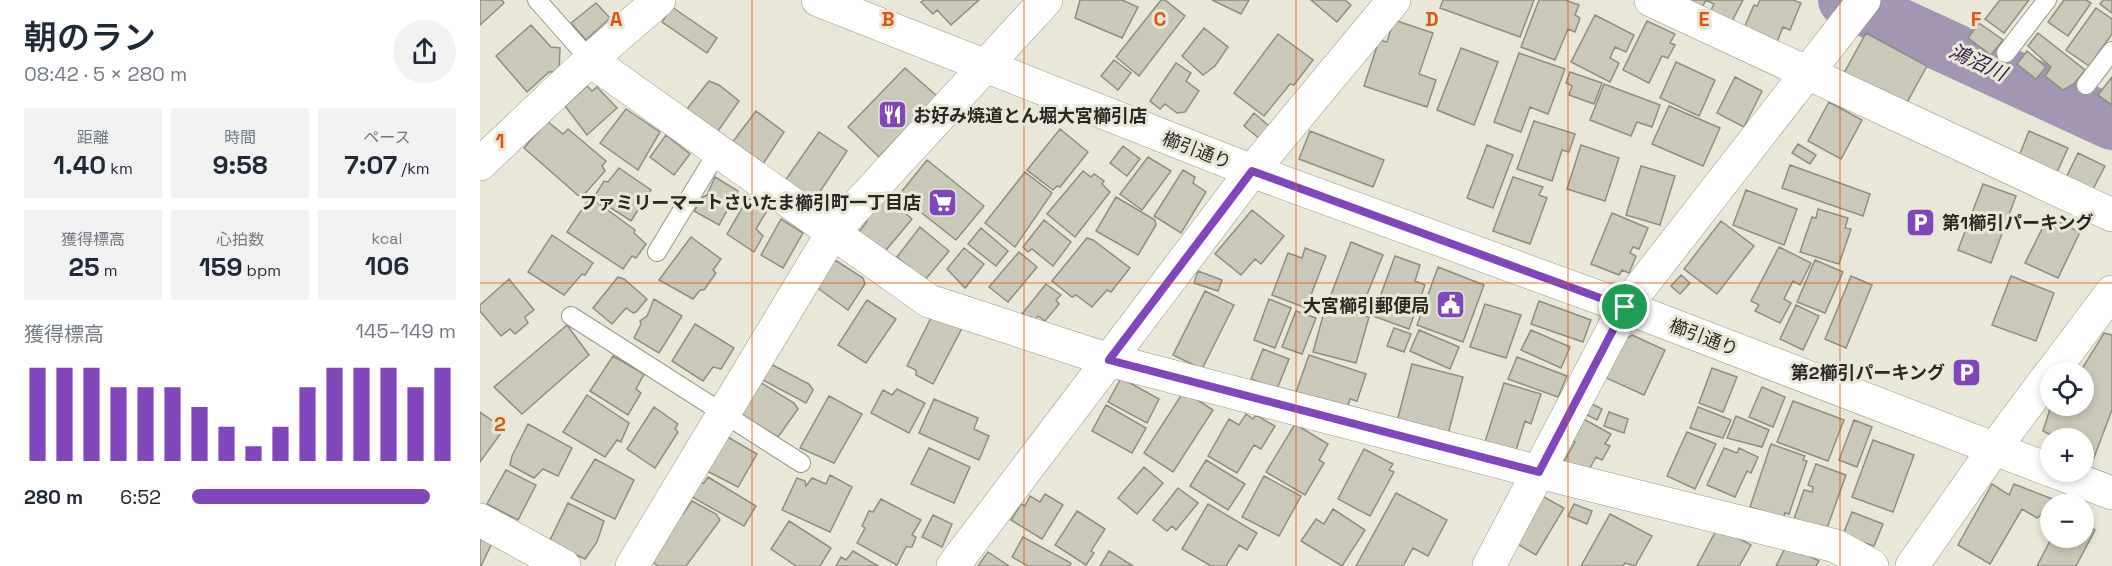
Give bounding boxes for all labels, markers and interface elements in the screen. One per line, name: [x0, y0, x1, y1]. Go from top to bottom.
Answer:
text: A: [610, 6, 623, 32]
text: B: [881, 6, 895, 32]
text: C: [1154, 6, 1167, 32]
text: D: [1425, 6, 1439, 32]
text: E: [1698, 6, 1710, 32]
text: F: [1971, 6, 1982, 32]
text: 朝のラン: [24, 17, 156, 59]
button: share: [393, 20, 456, 83]
water label: 鴻沼川: [1945, 38, 2012, 87]
text: 08:42 · 5 × 280 m: [24, 61, 187, 87]
restaurant icon: お好み焼道とん堀大宮櫛引店: [876, 99, 908, 131]
place label: お好み焼道とん堀大宮櫛引店: [913, 104, 1147, 127]
street label: 櫛引通り: [1159, 126, 1235, 174]
text: 距離: [77, 127, 109, 148]
text: 時間: [224, 127, 256, 148]
text: ペース: [363, 127, 411, 148]
text: 1: [495, 128, 505, 154]
text: 1.40: [53, 148, 106, 182]
text: 9:58: [212, 148, 268, 182]
text: 7:07: [344, 148, 397, 182]
text: km: [106, 158, 133, 179]
text: /km: [397, 158, 430, 179]
supermarket icon: ファミリーマートさいたま櫛引町一丁目店: [926, 186, 958, 218]
place label: ファミリーマートさいたま櫛引町一丁目店: [580, 191, 921, 214]
parking icon: 第1櫛引パーキング: [1905, 206, 1937, 238]
place label: 第1櫛引パーキング: [1942, 211, 2094, 234]
text: kcal: [372, 228, 402, 249]
text: 獲得標高: [61, 229, 125, 250]
text: 心拍数: [216, 229, 264, 250]
text: 106: [365, 249, 409, 283]
text: 25: [69, 250, 100, 284]
text: 159: [199, 250, 242, 284]
text: m: [100, 260, 117, 281]
text: bpm: [242, 260, 281, 281]
pin: [1599, 281, 1650, 332]
public building icon: 大宮櫛引郵便局: [1434, 289, 1466, 321]
icon: arrive: [1608, 290, 1641, 323]
place label: 大宮櫛引郵便局: [1303, 294, 1429, 317]
street label: 櫛引通り: [1666, 313, 1742, 361]
text: 145–149 m: [356, 318, 456, 344]
text: 獲得標高: [24, 321, 104, 347]
parking icon: 第2櫛引パーキング: [1950, 356, 1982, 388]
place label: 第2櫛引パーキング: [1791, 361, 1945, 384]
map controls: [2040, 362, 2094, 548]
button: locate: [2040, 362, 2094, 416]
text: 2: [494, 411, 506, 437]
button: +: [2040, 428, 2094, 482]
text: 280 m: [24, 484, 83, 510]
text: 6:52: [120, 484, 161, 510]
button: −: [2040, 494, 2094, 548]

